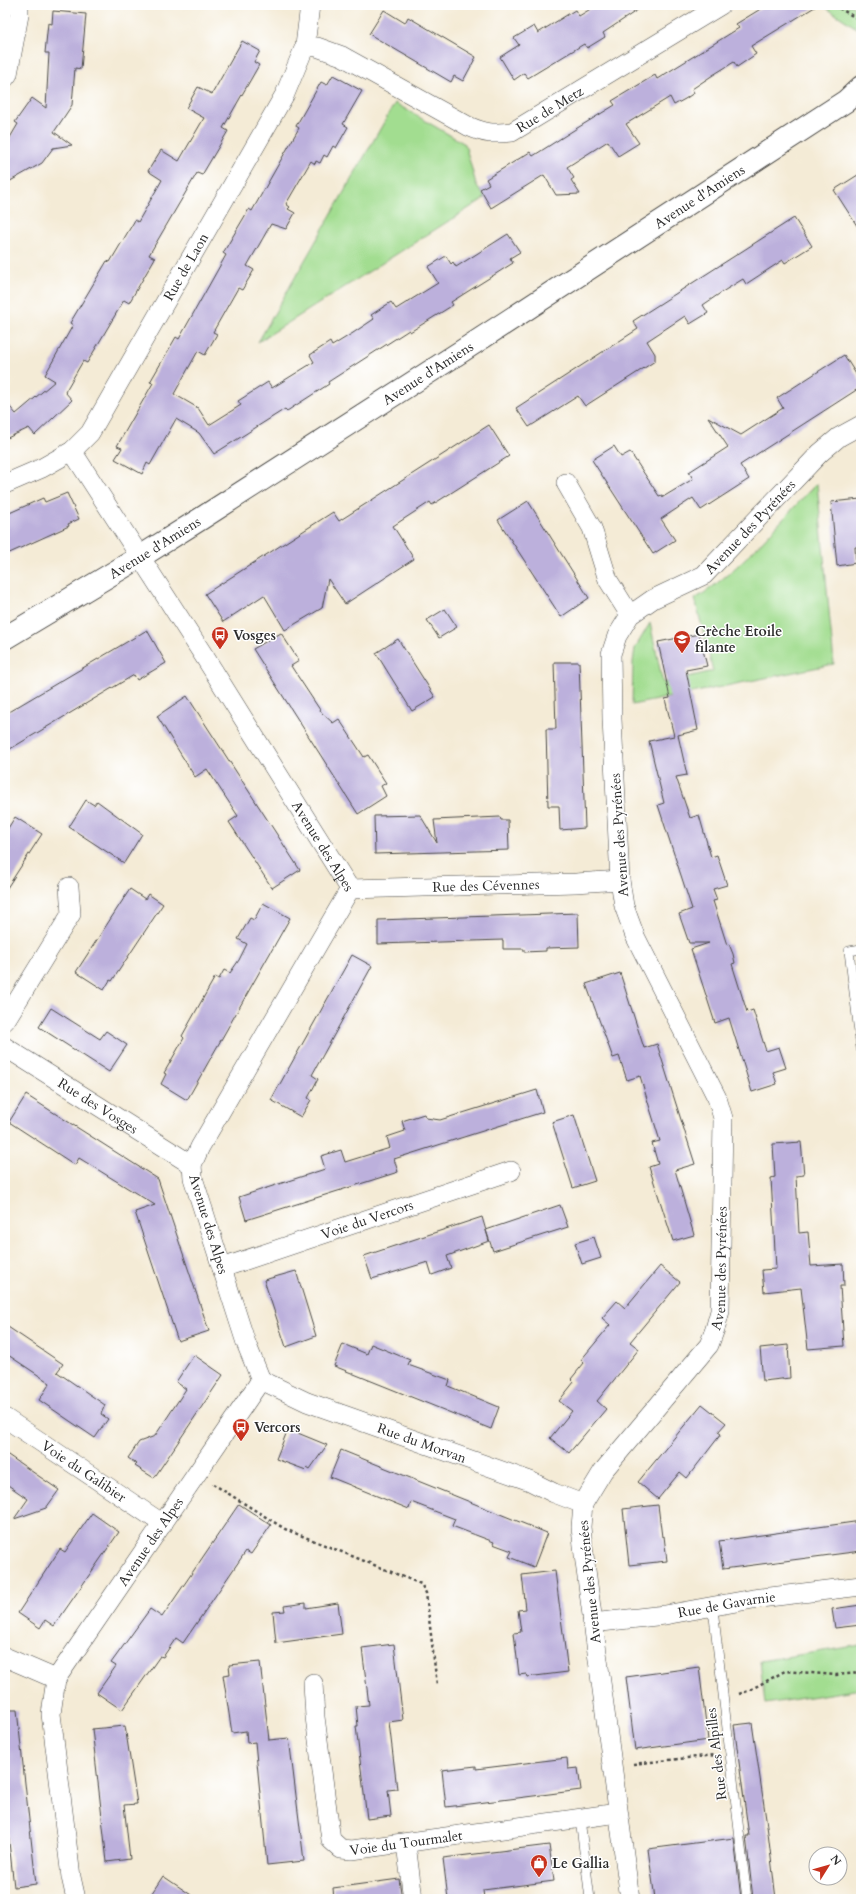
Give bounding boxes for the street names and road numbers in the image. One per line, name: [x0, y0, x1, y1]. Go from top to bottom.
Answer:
street label: Rue de Metz: [513, 81, 588, 137]
street label: Avenue d'Amiens: [651, 160, 749, 233]
street label: Rue de Laon: [159, 230, 213, 304]
street label: Avenue d'Amiens: [379, 337, 477, 410]
street label: Avenue des Pyrénées: [701, 475, 800, 578]
street label: Avenue d'Amiens: [106, 512, 205, 583]
street label: Avenue des Pyrénées: [606, 772, 633, 897]
street label: Avenue des Alpes: [287, 797, 358, 895]
street label: Rue des Cévennes: [432, 875, 540, 897]
street label: Rue des Vosges: [54, 1074, 142, 1139]
street label: Avenue des Alpes: [184, 1172, 233, 1277]
street label: Voie du Vercors: [319, 1195, 416, 1244]
street label: Avenue des Pyrénées: [706, 1206, 732, 1332]
street label: Rue du Morvan: [375, 1419, 469, 1468]
street label: Voie du Galibier: [37, 1436, 131, 1507]
street label: Avenue des Alpes: [114, 1493, 188, 1590]
street label: Avenue des Pyrénées: [574, 1519, 605, 1645]
street label: Rue de Gavarnie: [676, 1587, 777, 1622]
street label: Rue des Alpilles: [701, 1706, 732, 1801]
street label: Voie du Tourmalet: [348, 1826, 464, 1860]

